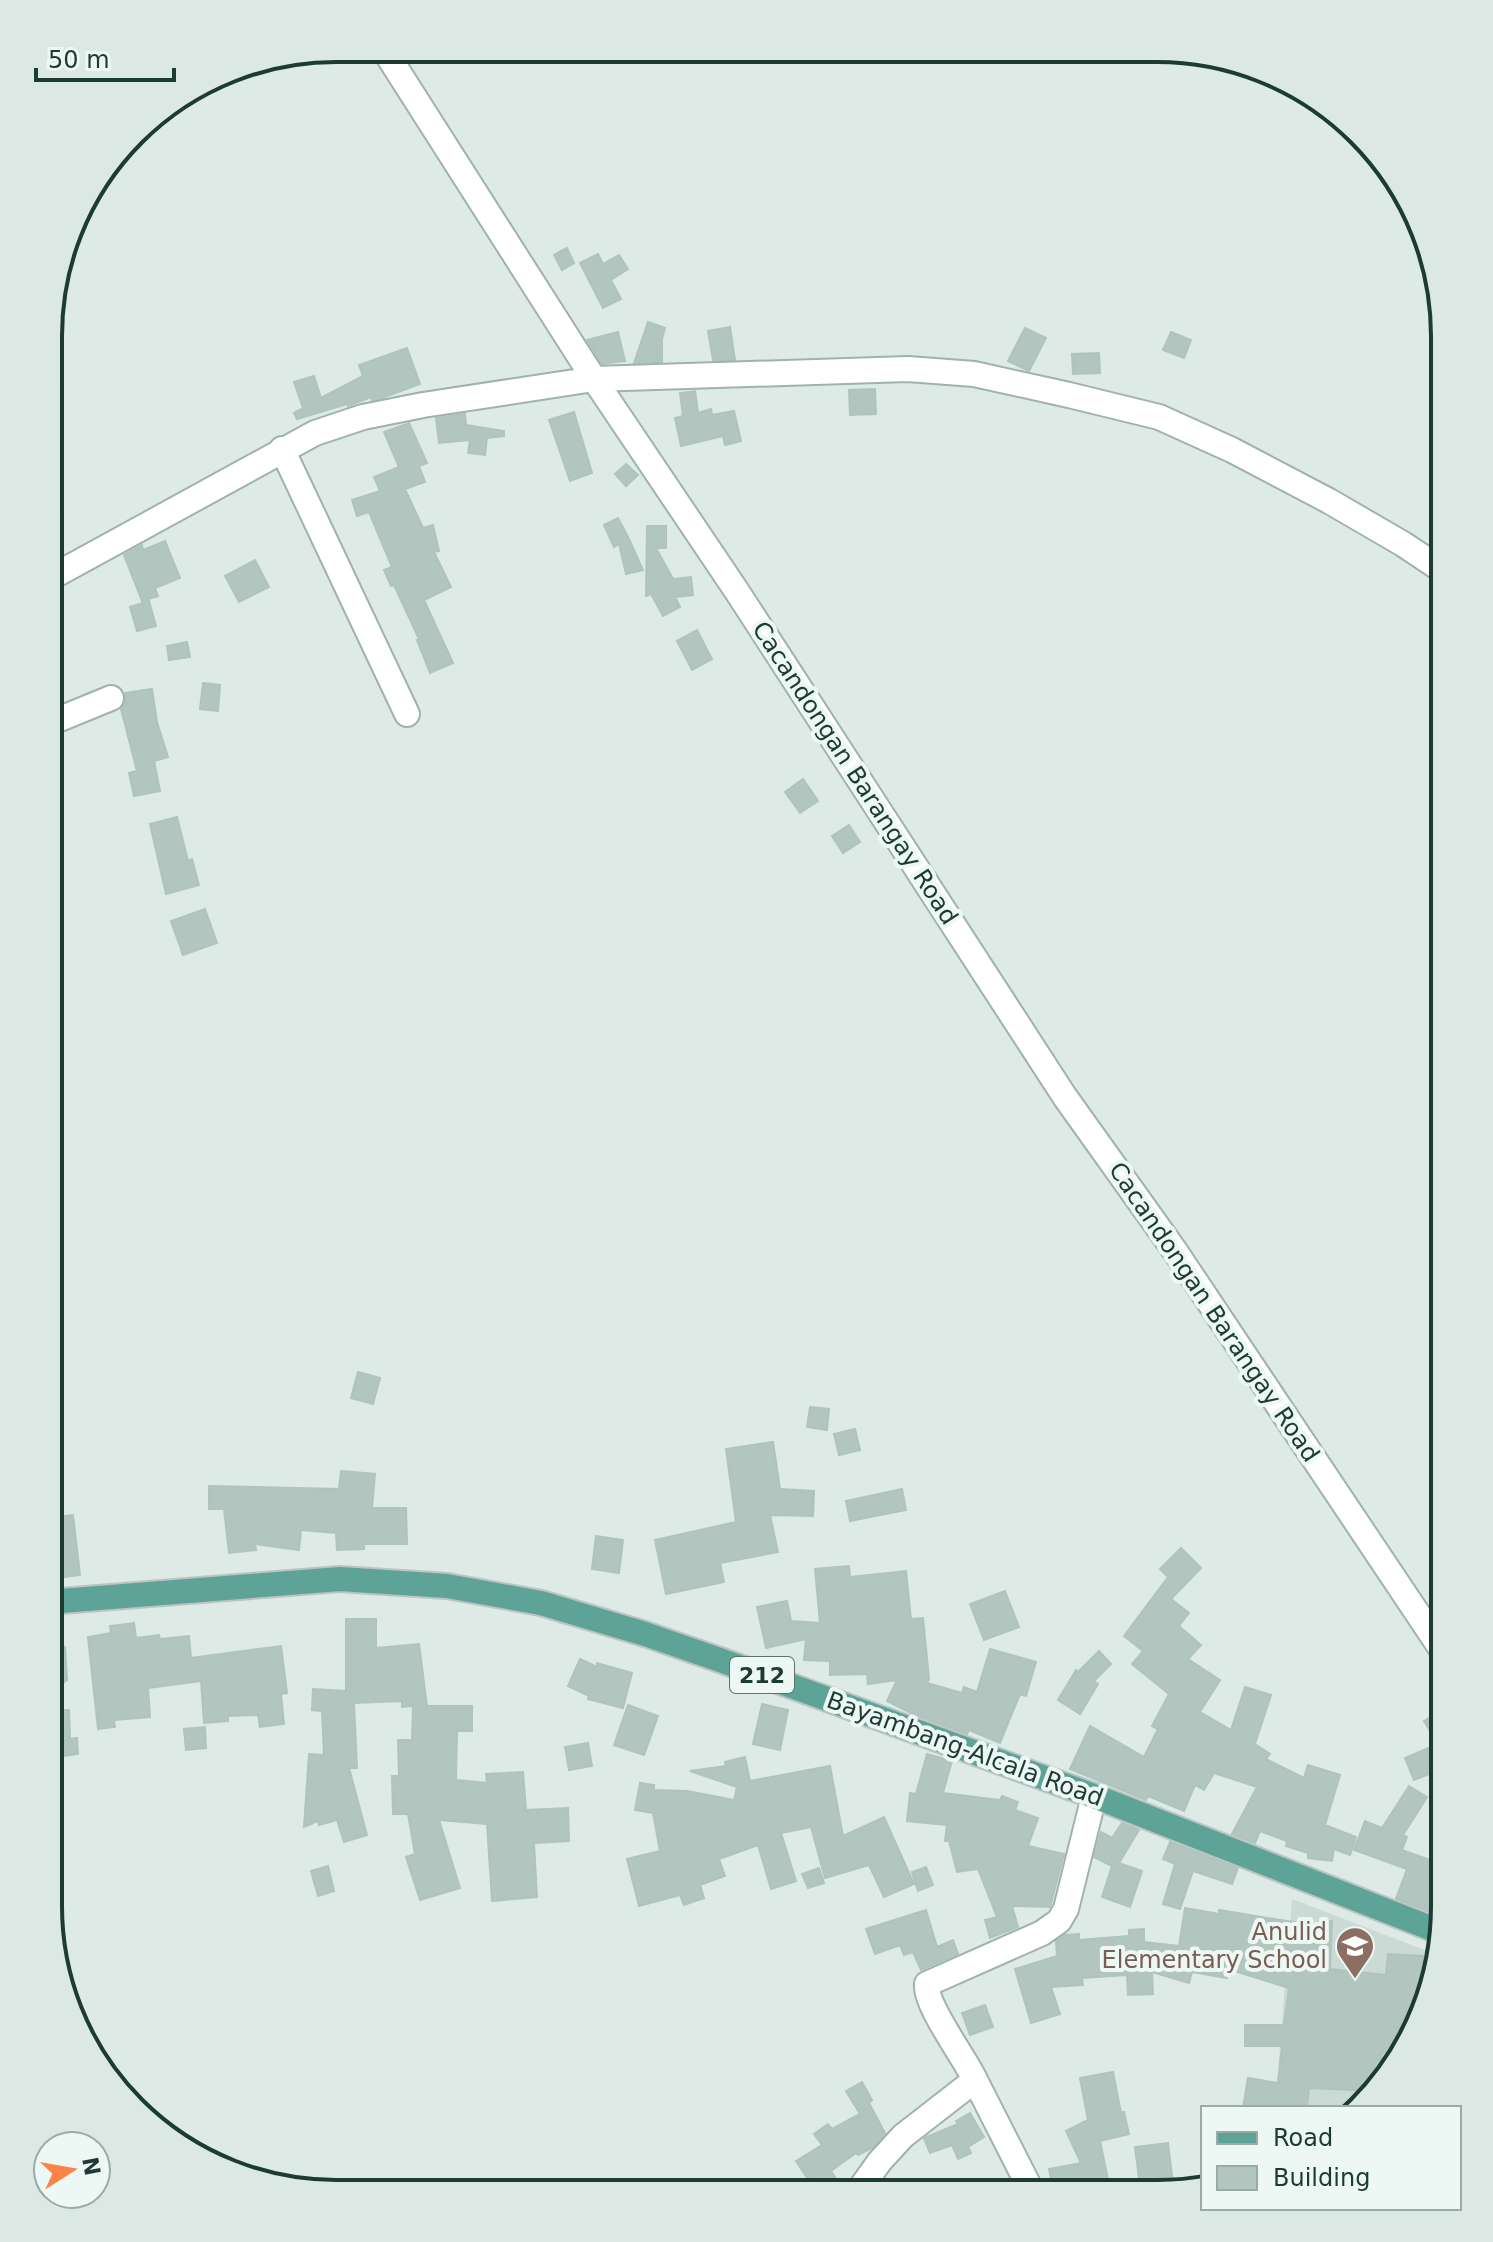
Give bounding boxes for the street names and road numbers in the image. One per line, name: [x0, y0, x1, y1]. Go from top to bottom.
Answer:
street label: Cacandongan Barangay Road: [746, 616, 964, 930]
street label: Cacandongan Barangay Road: [1103, 1157, 1325, 1467]
road number: 212: [730, 1657, 794, 1693]
street label: Bayambang-Alcala Road: [823, 1686, 1107, 1812]

